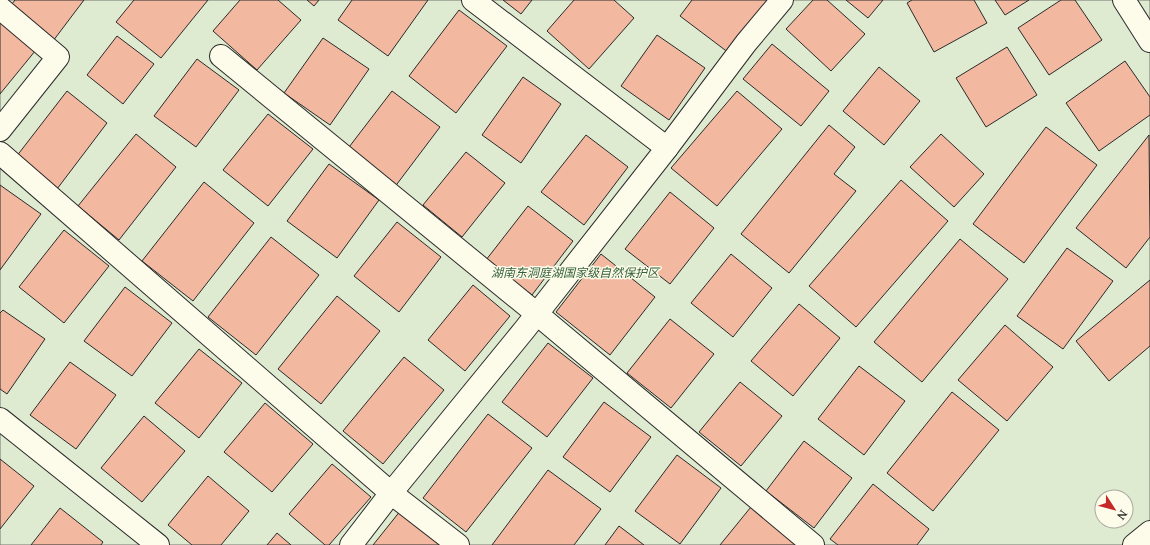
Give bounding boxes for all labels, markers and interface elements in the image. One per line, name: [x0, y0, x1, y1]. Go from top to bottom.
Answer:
park label: 湖南东洞庭湖国家级自然保护区: [491, 264, 661, 281]
north arrow: [1094, 489, 1134, 529]
text: N: [1114, 507, 1131, 523]

